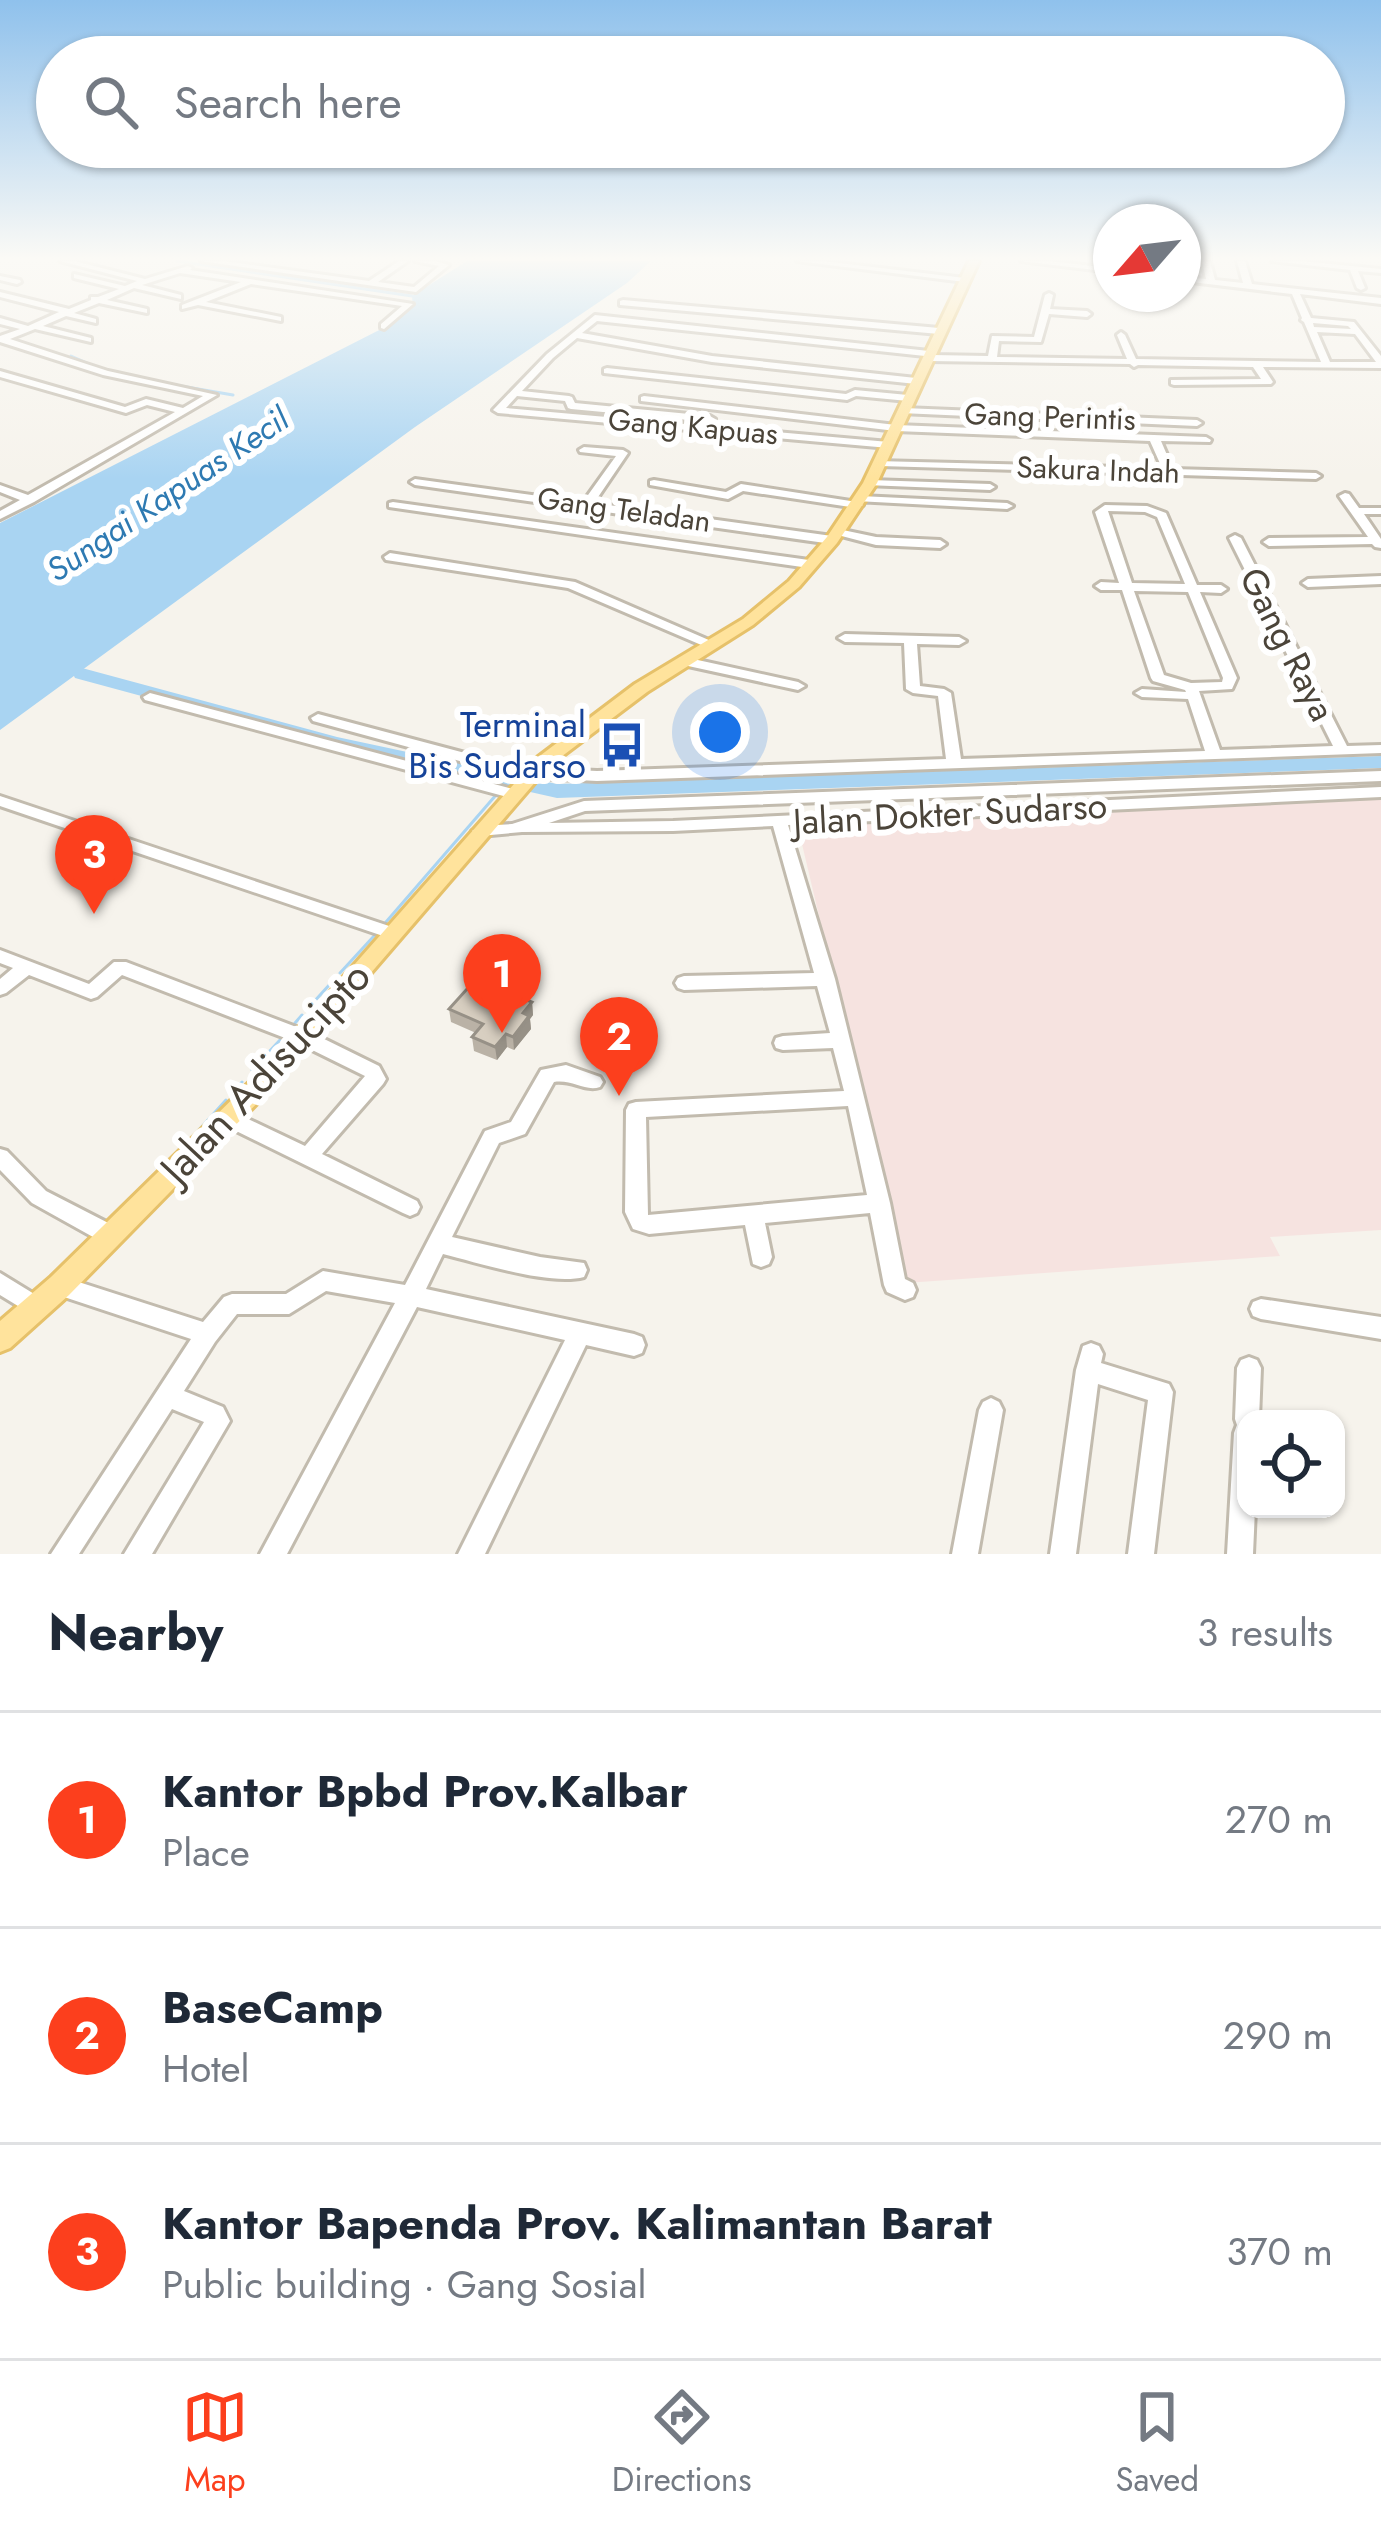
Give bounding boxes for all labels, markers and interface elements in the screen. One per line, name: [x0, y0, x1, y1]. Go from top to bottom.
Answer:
search box: [36, 36, 1345, 168]
icon: search: [78, 69, 144, 135]
text: Search here: [174, 70, 402, 135]
north arrow: [1093, 204, 1201, 312]
street label: Gang Perintis: [964, 392, 1136, 441]
water label: Sungai Kapuas Kecil: [37, 395, 299, 593]
street label: Gang Kapuas: [606, 398, 780, 455]
street label: Sakura Indah: [1016, 445, 1181, 494]
street label: Gang Teladan: [535, 476, 713, 543]
street label: Gang Raya: [1227, 558, 1349, 730]
place label: Terminal Bis Sudarso: [408, 698, 586, 791]
your location: [690, 702, 750, 762]
bus stop icon: Terminal Bis Sudarso: [597, 720, 647, 770]
street label: Jalan Dokter Sudarso: [788, 779, 1108, 847]
pin: 3: [55, 815, 133, 914]
pin: 1: [463, 934, 541, 1033]
street label: Jalan Adisucipto: [143, 948, 385, 1201]
pin: 2: [580, 997, 658, 1096]
map controls: [1237, 1410, 1345, 1518]
button: locate: [1237, 1410, 1345, 1518]
text: Nearby: [48, 1595, 223, 1669]
text: 3 results: [1197, 1604, 1333, 1661]
text: Kantor Bpbd Prov.Kalbar: [162, 1759, 688, 1824]
text: 1: [77, 1791, 97, 1848]
text: 270 m: [1225, 1791, 1333, 1848]
text: Place: [162, 1824, 250, 1881]
text: BaseCamp: [162, 1975, 383, 2040]
text: 2: [74, 2007, 100, 2064]
text: 290 m: [1223, 2007, 1333, 2064]
text: Hotel: [162, 2040, 250, 2097]
text: Kantor Bapenda Prov. Kalimantan Barat: [162, 2191, 992, 2256]
text: 3: [75, 2223, 99, 2280]
text: 370 m: [1226, 2223, 1333, 2280]
text: Public building · Gang Sosial: [162, 2256, 646, 2313]
tab: Map: [182, 2384, 248, 2503]
tab: Directions: [612, 2384, 752, 2503]
tab: Saved: [1115, 2384, 1199, 2503]

